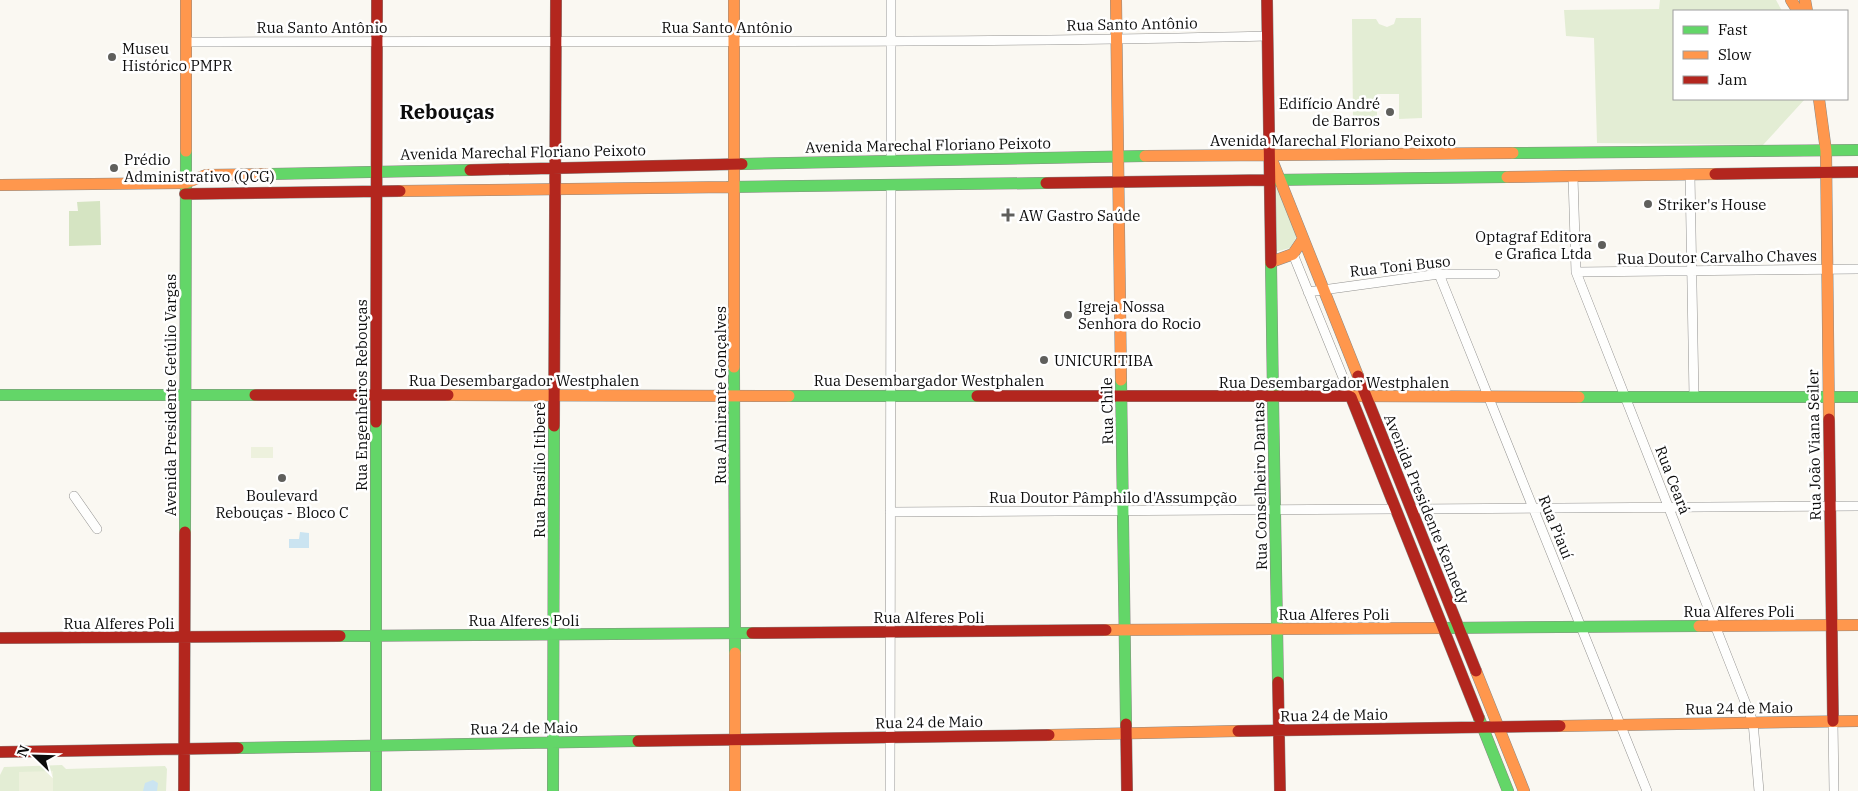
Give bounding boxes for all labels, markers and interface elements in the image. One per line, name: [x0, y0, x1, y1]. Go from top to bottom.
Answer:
legend: [1673, 10, 1848, 100]
street label: Rua Santo Antônio: [1066, 13, 1198, 35]
street label: Rua Santo Antônio: [256, 18, 388, 37]
street label: Rua Santo Antônio: [661, 18, 793, 37]
text: Fast: [1718, 20, 1748, 39]
place label: Museu Histórico PMPR: [122, 39, 232, 75]
text: Slow: [1718, 45, 1752, 64]
marker: Museu Histórico PMPR: [106, 51, 118, 63]
text: Jam: [1718, 70, 1747, 89]
place label: Edifício André de Barros: [1279, 94, 1380, 130]
district label: Rebouças: [400, 98, 494, 125]
marker: Edifício André de Barros: [1384, 106, 1396, 118]
street label: Avenida Marechal Floriano Peixoto: [1210, 131, 1456, 150]
street label: Avenida Marechal Floriano Peixoto: [805, 133, 1051, 157]
street label: Avenida Marechal Floriano Peixoto: [400, 140, 646, 164]
place label: Prédio Administrativo (QCG): [124, 150, 275, 186]
marker: Prédio Administrativo (QCG): [108, 162, 120, 174]
place label: Striker's House: [1658, 195, 1766, 214]
marker: Striker's House: [1642, 198, 1654, 210]
place label: AW Gastro Saúde: [1019, 206, 1140, 225]
marker: AW Gastro Saúde: [1001, 208, 1015, 222]
place label: Optagraf Editora e Grafica Ltda: [1475, 227, 1592, 263]
marker: Optagraf Editora e Grafica Ltda: [1596, 239, 1608, 251]
street label: Rua Doutor Carvalho Chaves: [1617, 246, 1817, 268]
street label: Rua Toni Buso: [1349, 251, 1451, 281]
street label: Avenida Presidente Getúlio Vargas: [161, 274, 180, 516]
place label: Igreja Nossa Senhora do Rocio: [1078, 297, 1201, 333]
street label: Rua Engenheiros Rebouças: [352, 299, 371, 491]
street label: Rua Almirante Gonçalves: [711, 306, 730, 484]
marker: Igreja Nossa Senhora do Rocio: [1062, 309, 1074, 321]
place label: UNICURITIBA: [1054, 351, 1154, 370]
marker: UNICURITIBA: [1038, 354, 1050, 366]
street label: Rua João Viana Seiler: [1803, 369, 1825, 521]
street label: Rua Desembargador Westphalen: [409, 371, 640, 390]
street label: Rua Desembargador Westphalen: [814, 371, 1045, 390]
street label: Rua Desembargador Westphalen: [1219, 373, 1450, 392]
street label: Rua Chile: [1097, 377, 1117, 445]
street label: Rua Brasílio Itiberê: [530, 402, 549, 538]
street label: Rua Conselheiro Dantas: [1249, 402, 1271, 570]
street label: Avenida Presidente Kennedy: [1380, 411, 1474, 607]
street label: Rua Ceará: [1651, 443, 1695, 517]
marker: Boulevard Rebouças - Bloco C: [276, 472, 288, 484]
place label: Boulevard Rebouças - Bloco C: [215, 486, 349, 522]
street label: Rua Doutor Pâmphilo d'Assumpção: [989, 488, 1237, 507]
street label: Rua Piauí: [1535, 492, 1577, 562]
street label: Rua Alferes Poli: [1684, 602, 1795, 621]
street label: Rua Alferes Poli: [1279, 605, 1390, 624]
street label: Rua Alferes Poli: [874, 608, 985, 627]
street label: Rua Alferes Poli: [469, 611, 580, 630]
street label: Rua Alferes Poli: [64, 614, 175, 633]
street label: Rua 24 de Maio: [1685, 698, 1793, 718]
street label: Rua 24 de Maio: [1280, 705, 1388, 725]
street label: Rua 24 de Maio: [875, 712, 983, 732]
street label: Rua 24 de Maio: [470, 718, 578, 738]
north arrow: [10, 731, 60, 781]
text: N: [13, 742, 33, 760]

